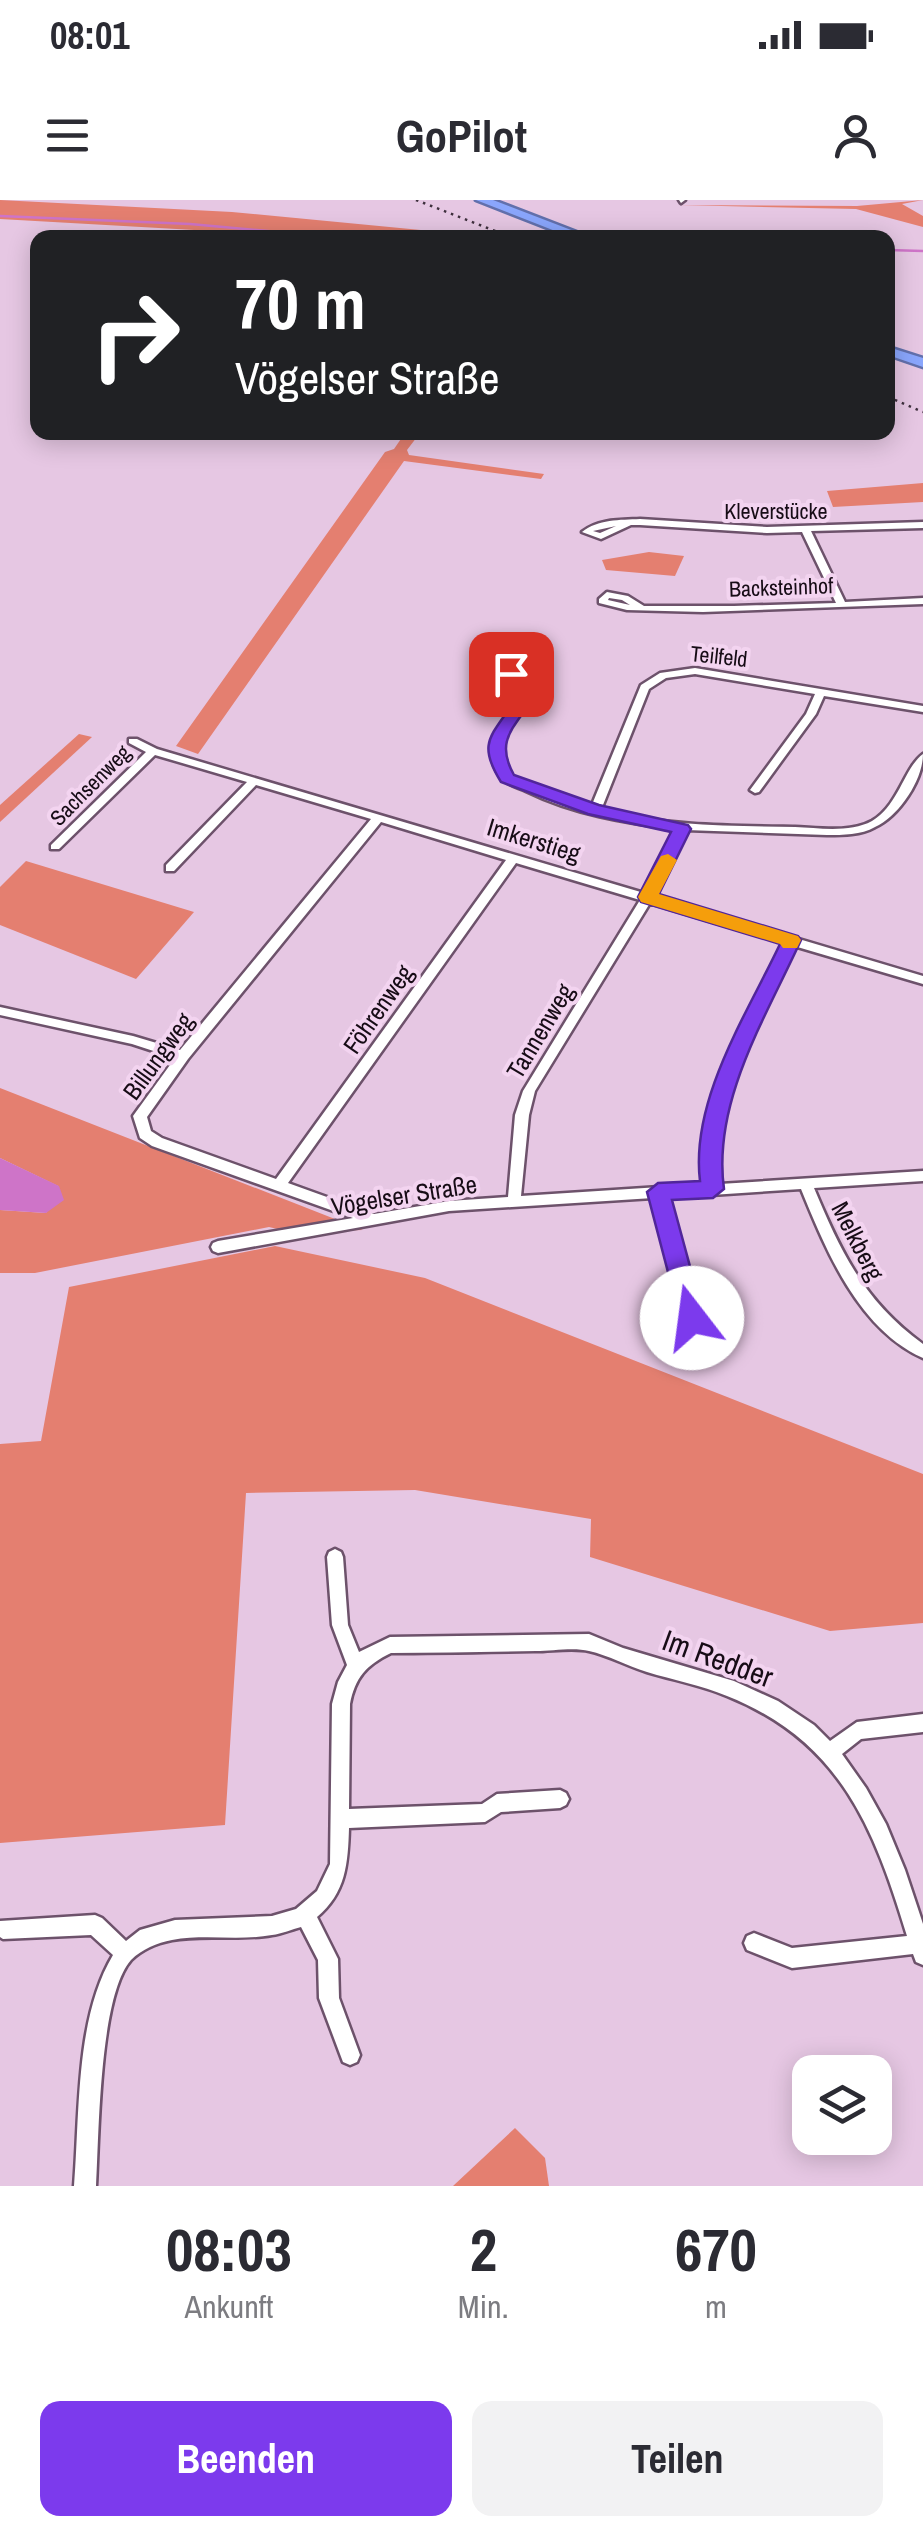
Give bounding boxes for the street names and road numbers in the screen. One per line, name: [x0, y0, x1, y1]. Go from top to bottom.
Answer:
street label: Kleverstücke: [724, 496, 828, 526]
street label: Backsteinhof: [728, 570, 835, 604]
street label: Teilfeld: [689, 638, 749, 674]
street label: Sachsenweg: [43, 738, 137, 832]
street label: Imkerstieg: [483, 810, 585, 870]
street label: Föhrenweg: [335, 957, 421, 1060]
street label: Tannenweg: [498, 977, 582, 1085]
street label: Billungweg: [115, 1005, 202, 1107]
street label: Vögelser Straße: [329, 1167, 479, 1223]
street label: Melkberg: [824, 1196, 893, 1287]
street label: Im Redder: [657, 1620, 780, 1697]

